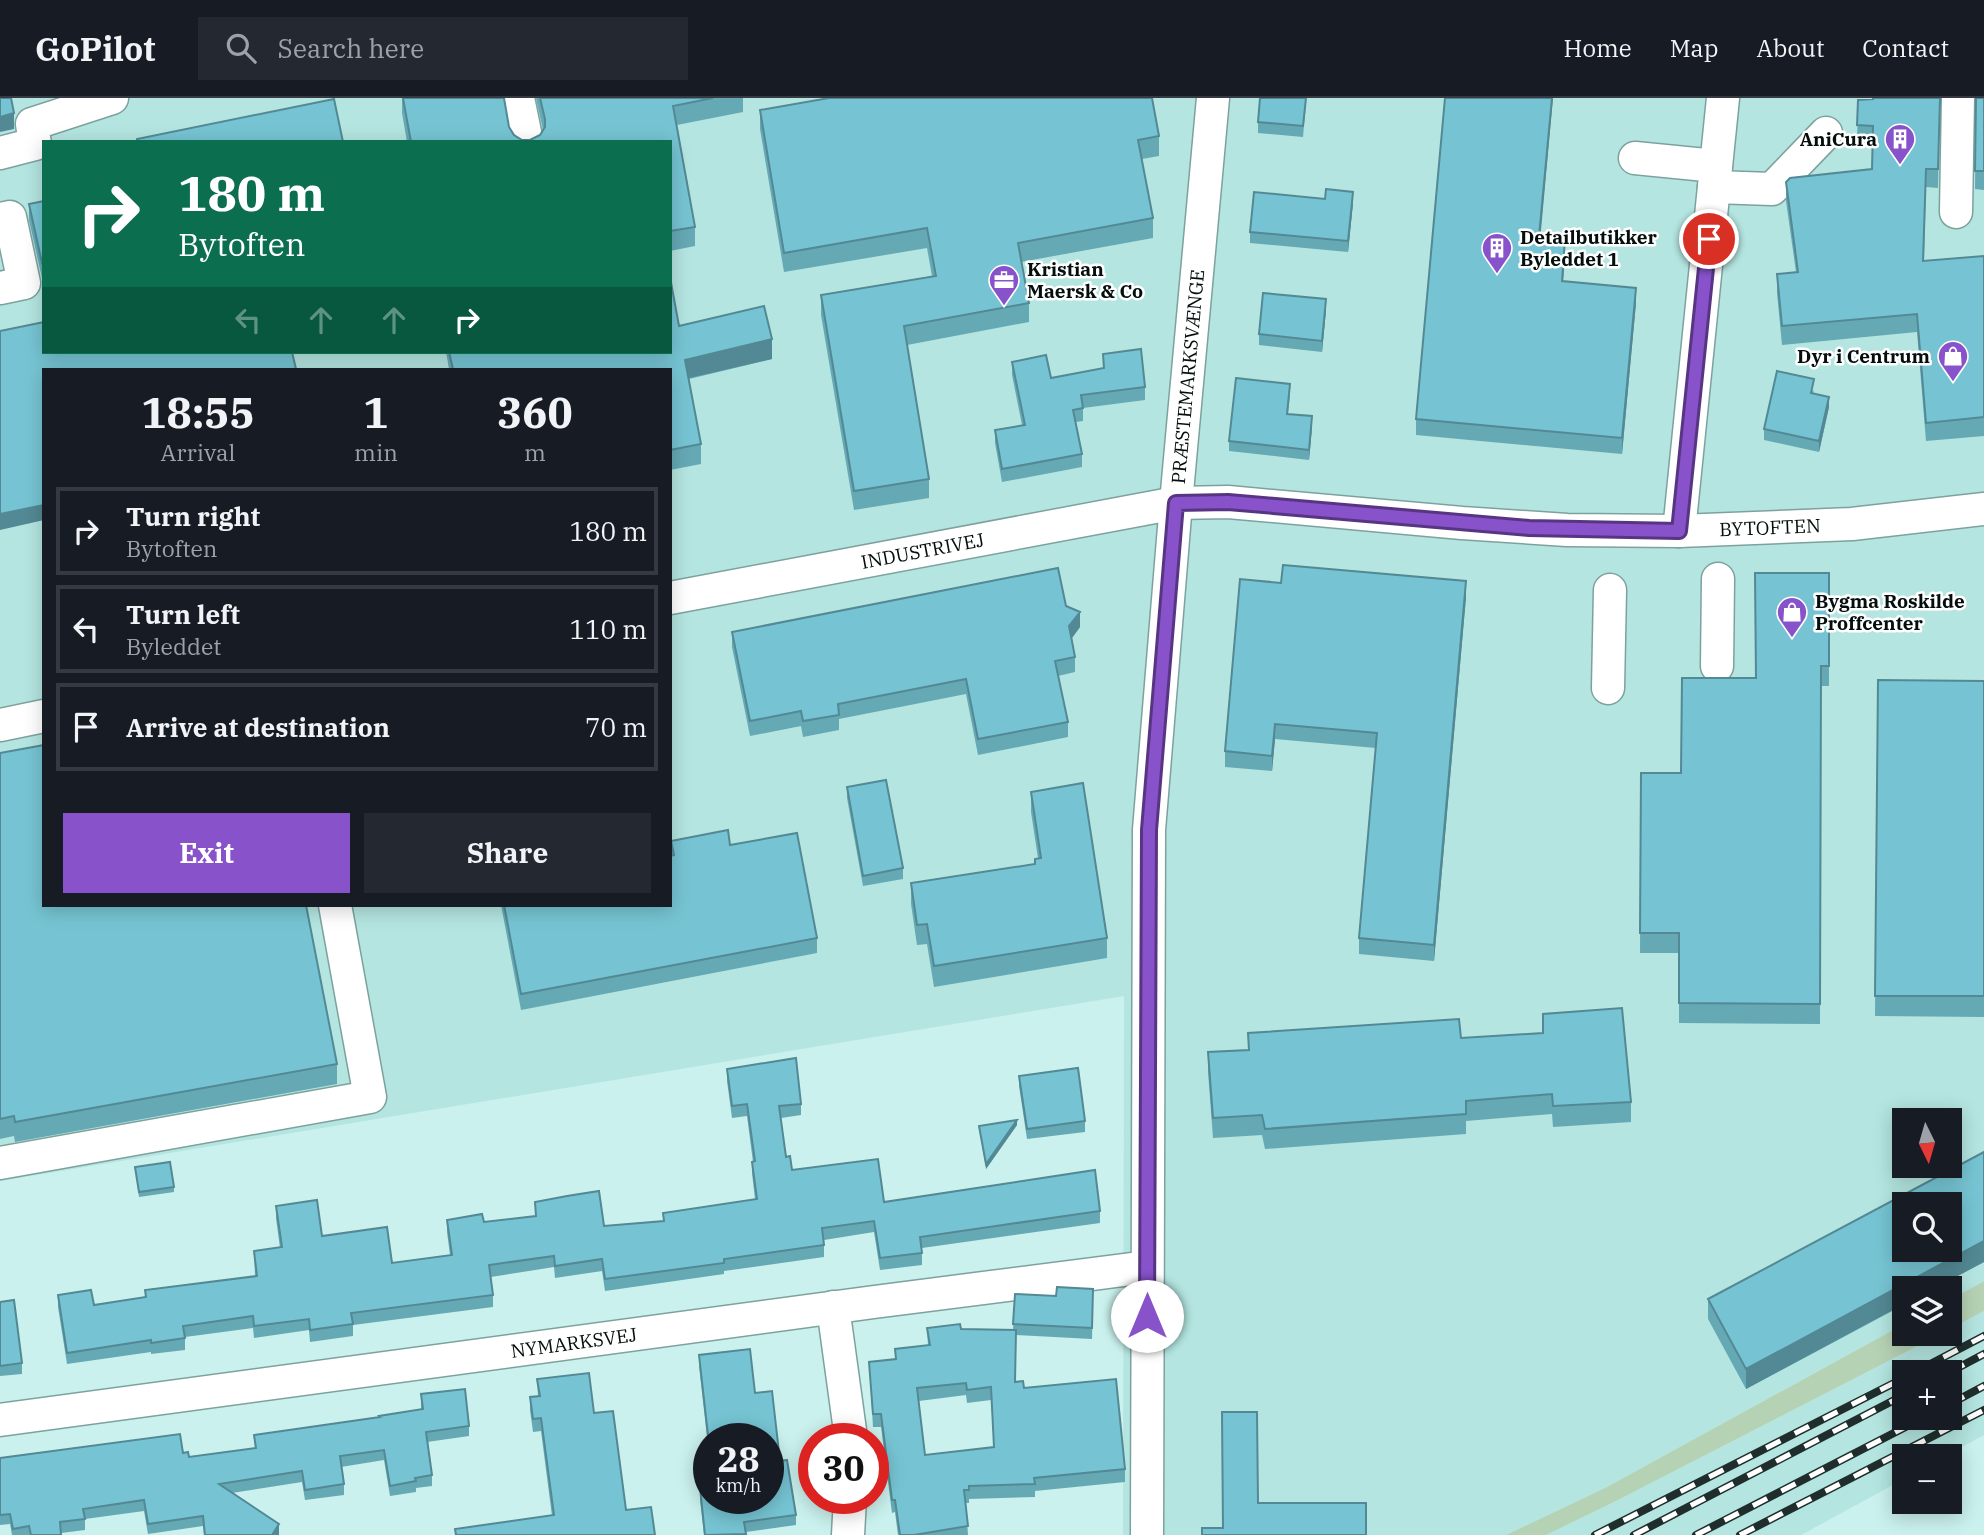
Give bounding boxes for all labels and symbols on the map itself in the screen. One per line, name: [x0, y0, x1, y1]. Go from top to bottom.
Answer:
building icon: AniCura: [1883, 122, 1917, 166]
place label: AniCura: [1800, 127, 1877, 151]
pin: [1679, 209, 1739, 269]
place label: Detailbutikker Byleddet 1: [1520, 225, 1657, 271]
building icon: Detailbutikker Byleddet 1: [1480, 231, 1514, 275]
place label: Kristian Maersk & Co: [1027, 257, 1143, 303]
office icon: Kristian Maersk & Co: [987, 263, 1021, 307]
street label: PRÆSTEMARKSVÆNGE: [1166, 268, 1209, 485]
shop icon: Dyr i Centrum: [1936, 339, 1970, 383]
place label: Dyr i Centrum: [1797, 344, 1930, 368]
street label: BYTOFTEN: [1719, 513, 1821, 541]
street label: INDUSTRIVEJ: [859, 527, 986, 574]
place label: Bygma Roskilde Proffcenter: [1815, 589, 1965, 635]
shop icon: Bygma Roskilde Proffcenter: [1775, 595, 1809, 639]
north arrow: [1892, 1108, 1962, 1178]
position arrow: [1110, 1279, 1184, 1353]
street label: NYMARKSVEJ: [509, 1322, 638, 1363]
speed limit sign: 30: [798, 1423, 889, 1514]

